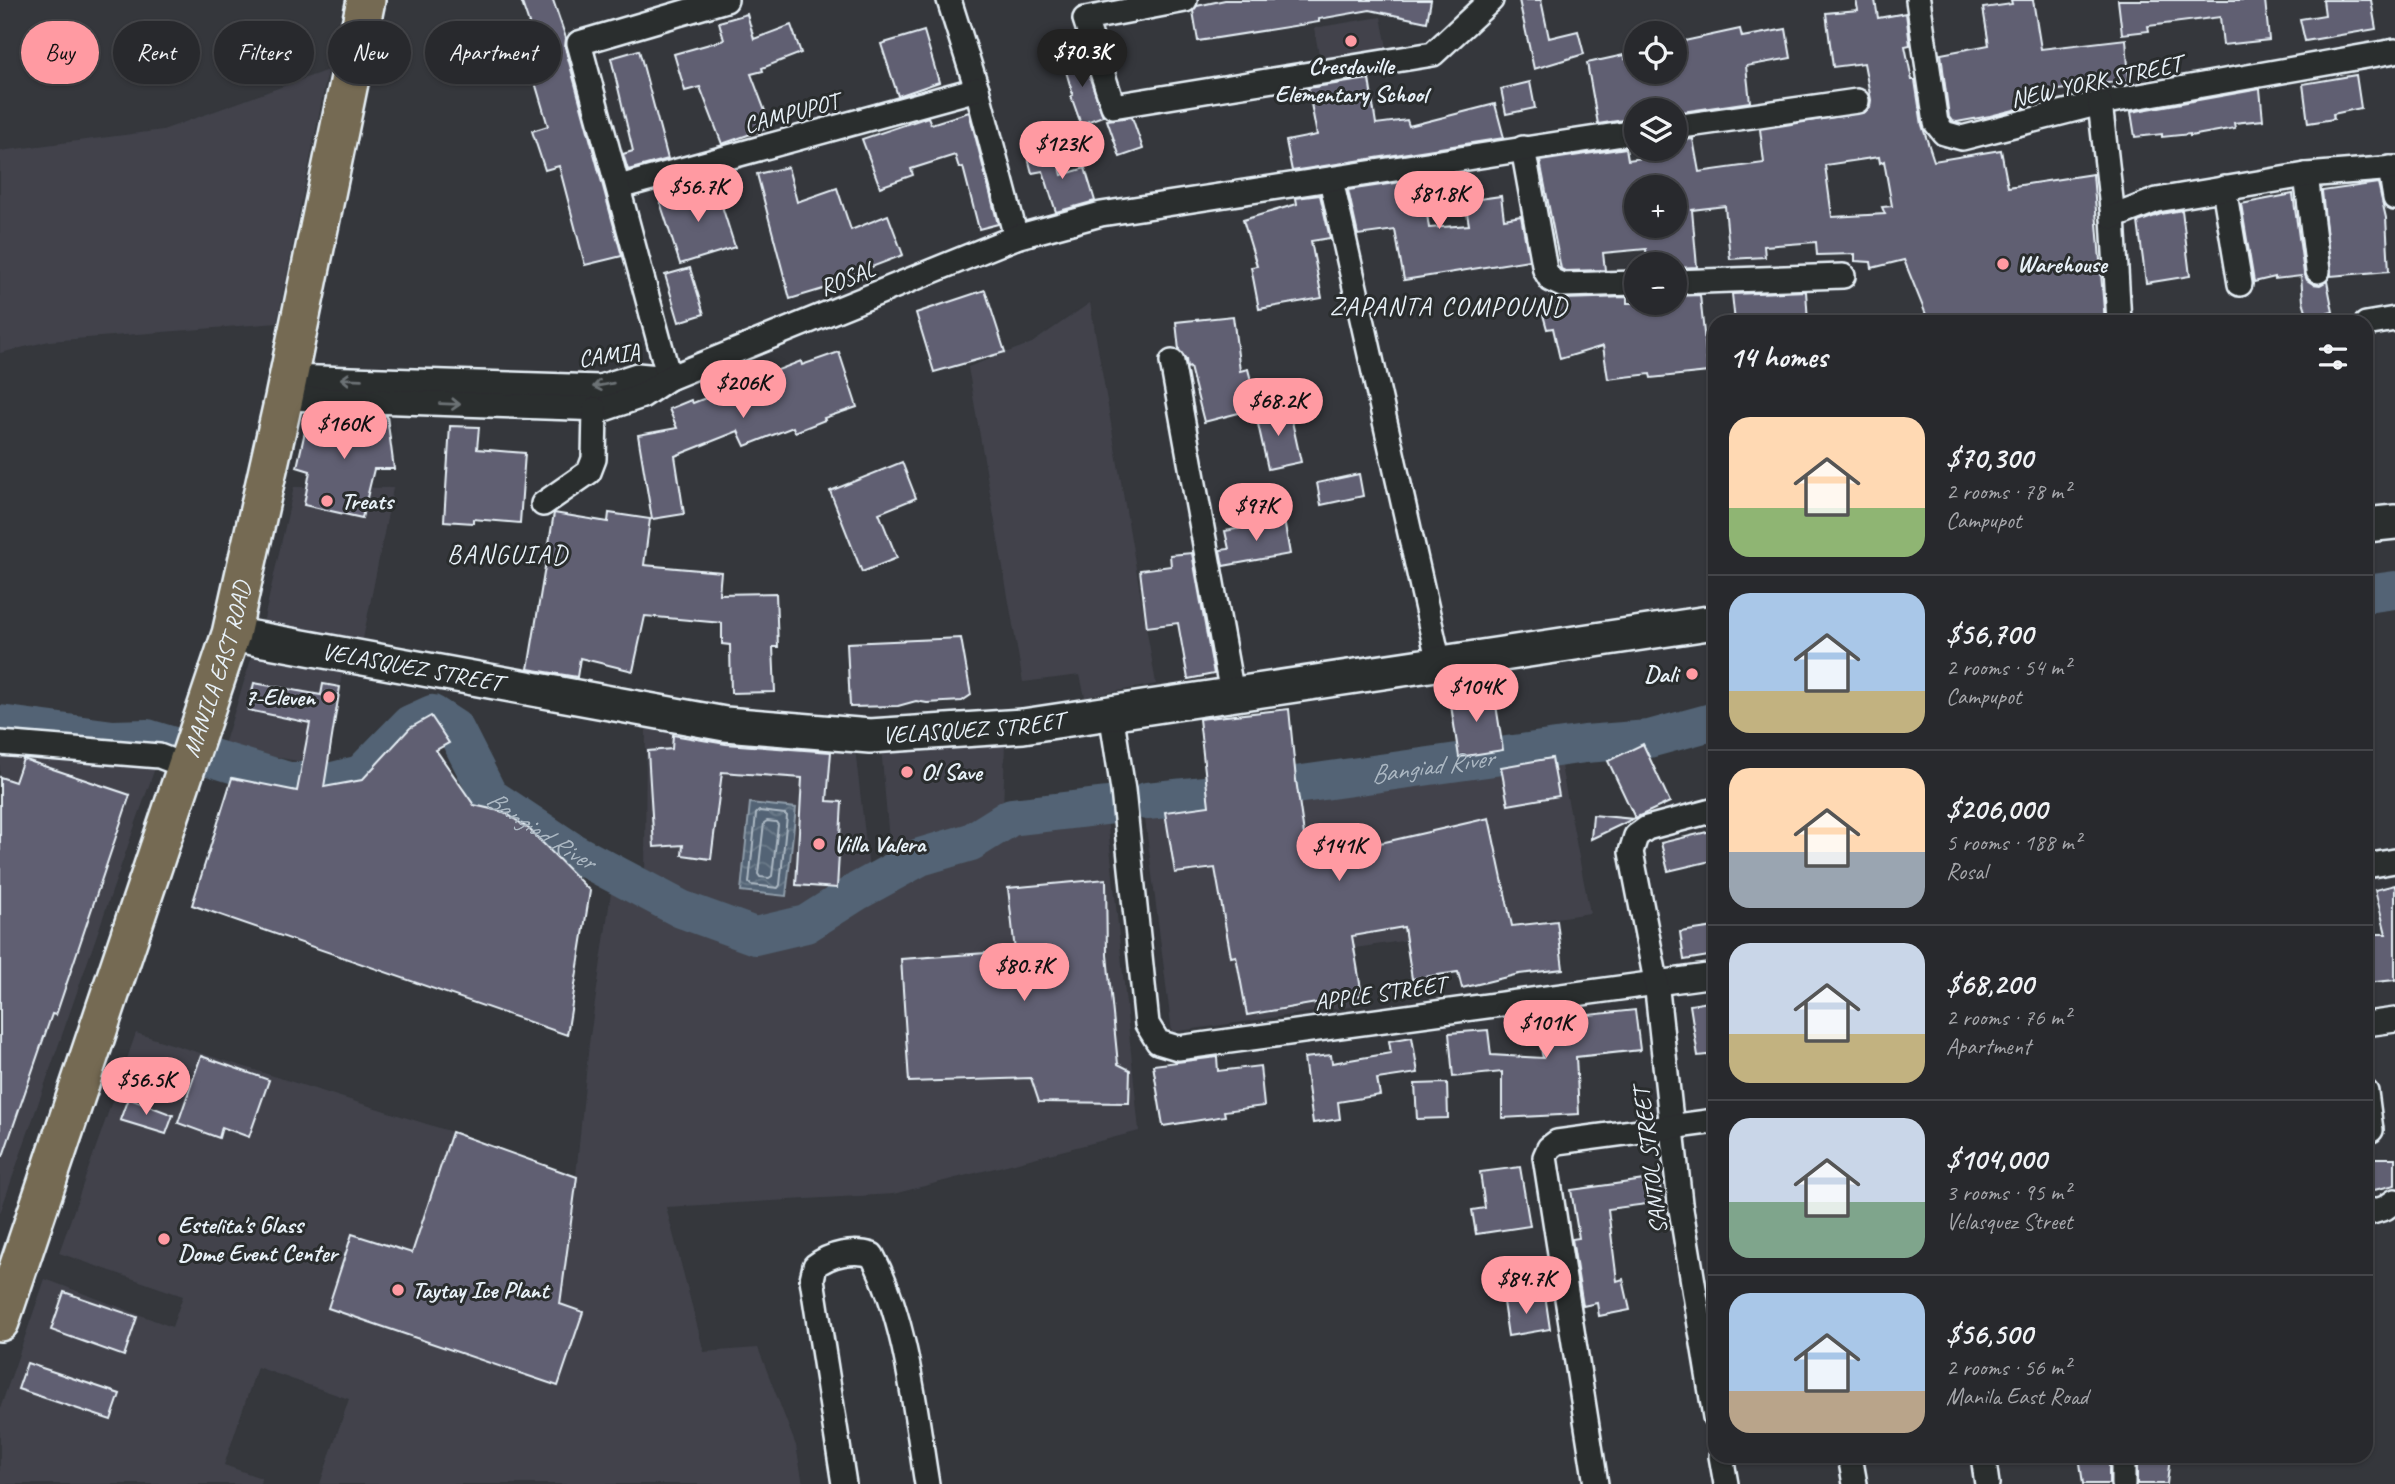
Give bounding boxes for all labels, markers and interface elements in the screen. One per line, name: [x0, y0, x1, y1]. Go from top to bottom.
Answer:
chip: Buy: [21, 21, 99, 84]
chip: Rent: [113, 21, 200, 84]
chip: Filters: [214, 21, 314, 84]
chip: New: [328, 21, 411, 84]
chip: Apartment: [425, 21, 561, 84]
map controls: [1624, 21, 1687, 315]
button: locate: [1624, 21, 1687, 84]
pin: $70.3K: [1025, 29, 1139, 89]
marker: Cresdaville Elementary School: [1343, 33, 1359, 49]
text: $70.3K: [1053, 37, 1111, 66]
street label: NEW YORK STREET: [2008, 47, 2190, 114]
place label: Cresdaville Elementary School: [1275, 51, 1432, 109]
street label: CAMPUPOT: [740, 84, 848, 140]
button: layers: [1624, 98, 1687, 161]
pin: $123K: [1013, 122, 1111, 181]
text: $123K: [1035, 129, 1089, 158]
pin: $56.7K: [641, 164, 755, 224]
text: $56.7K: [669, 172, 727, 201]
pin: $81.8K: [1382, 172, 1496, 231]
button: +: [1624, 175, 1687, 238]
text: $81.8K: [1410, 179, 1468, 208]
place label: Warehouse: [2017, 249, 2109, 279]
button: −: [1624, 252, 1687, 315]
street label: ROSAL: [815, 253, 880, 303]
marker: Warehouse: [1995, 256, 2011, 272]
district label: ZAPANTA COMPOUND: [1330, 290, 1568, 323]
street label: CAMIA: [577, 336, 642, 374]
text: 14 homes: [1729, 338, 1827, 376]
icon: filters: [2314, 338, 2352, 376]
pin: $206K: [694, 360, 792, 420]
text: $206K: [716, 368, 770, 397]
one-way arrow: [340, 373, 363, 386]
pin: $68.2K: [1221, 378, 1335, 438]
one-way arrow: [592, 379, 614, 392]
text: $68.2K: [1249, 386, 1307, 415]
one-way arrow: [438, 397, 461, 410]
pin: $160K: [295, 402, 393, 461]
text: $160K: [317, 409, 371, 438]
text: $70,300: [1946, 439, 2033, 477]
icon: home: [1785, 445, 1869, 529]
text: 2 rooms · 78 m²: [1946, 477, 2070, 506]
pin: $97K: [1215, 484, 1297, 543]
place label: Treats: [341, 486, 396, 516]
text: $97K: [1235, 491, 1277, 520]
marker: Treats: [319, 493, 335, 509]
text: Campupot: [1946, 506, 2021, 535]
district label: BANGUIAD: [447, 538, 569, 571]
street label: MANILA EAST ROAD: [176, 577, 258, 761]
text: $56,700: [1946, 615, 2033, 653]
icon: home: [1785, 621, 1869, 705]
street label: VELASQUEZ STREET: [320, 636, 510, 699]
text: 2 rooms · 54 m²: [1946, 653, 2070, 682]
place label: Dali: [1644, 659, 1681, 689]
pin: $104K: [1427, 664, 1525, 724]
marker: Dali: [1684, 666, 1700, 682]
text: $104K: [1449, 672, 1503, 701]
place label: 7-Eleven: [244, 682, 317, 712]
text: Campupot: [1946, 682, 2021, 711]
marker: 7-Eleven: [321, 689, 337, 705]
street label: VELASQUEZ STREET: [881, 704, 1072, 750]
water label: Bangiad River: [1368, 740, 1499, 791]
place label: O! Save: [921, 757, 984, 787]
marker: O! Save: [899, 764, 915, 780]
water label: Bangiad River: [480, 782, 604, 879]
text: $206,000: [1946, 790, 2047, 828]
icon: home: [1785, 796, 1869, 880]
pin: $141K: [1290, 824, 1388, 883]
text: 5 rooms · 188 m²: [1946, 828, 2081, 857]
place label: Villa Valera: [833, 829, 927, 859]
text: $141K: [1312, 831, 1366, 860]
marker: Villa Valera: [811, 836, 827, 852]
text: Rosal: [1946, 857, 1987, 886]
pin: $80.7K: [967, 944, 1081, 1003]
text: $80.7K: [995, 951, 1053, 980]
text: $68,200: [1946, 965, 2034, 1003]
street label: APPLE STREET: [1312, 968, 1453, 1017]
icon: home: [1785, 971, 1869, 1055]
pin: $101K: [1497, 1000, 1595, 1060]
text: 2 rooms · 76 m²: [1946, 1003, 2070, 1032]
text: $101K: [1519, 1008, 1573, 1037]
text: Apartment: [1946, 1032, 2031, 1061]
pin: $56.5K: [89, 1058, 203, 1117]
text: $56.5K: [117, 1065, 175, 1094]
street label: SANTOL STREET: [1625, 1080, 1674, 1236]
text: $104,000: [1946, 1140, 2046, 1178]
icon: home: [1785, 1146, 1869, 1230]
text: 3 rooms · 95 m²: [1946, 1178, 2070, 1207]
text: Velasquez Street: [1946, 1207, 2072, 1236]
place label: Estelita's Glass Dome Event Center: [178, 1210, 339, 1268]
marker: Estelita's Glass Dome Event Center: [156, 1231, 172, 1247]
pin: $84.7K: [1469, 1256, 1583, 1316]
text: $84.7K: [1497, 1264, 1555, 1293]
place label: Taytay Ice Plant: [412, 1275, 551, 1305]
marker: Taytay Ice Plant: [390, 1282, 406, 1298]
text: $56,500: [1946, 1315, 2033, 1353]
icon: home: [1785, 1321, 1869, 1405]
text: 2 rooms · 56 m²: [1946, 1353, 2070, 1382]
text: Manila East Road: [1946, 1382, 2088, 1411]

